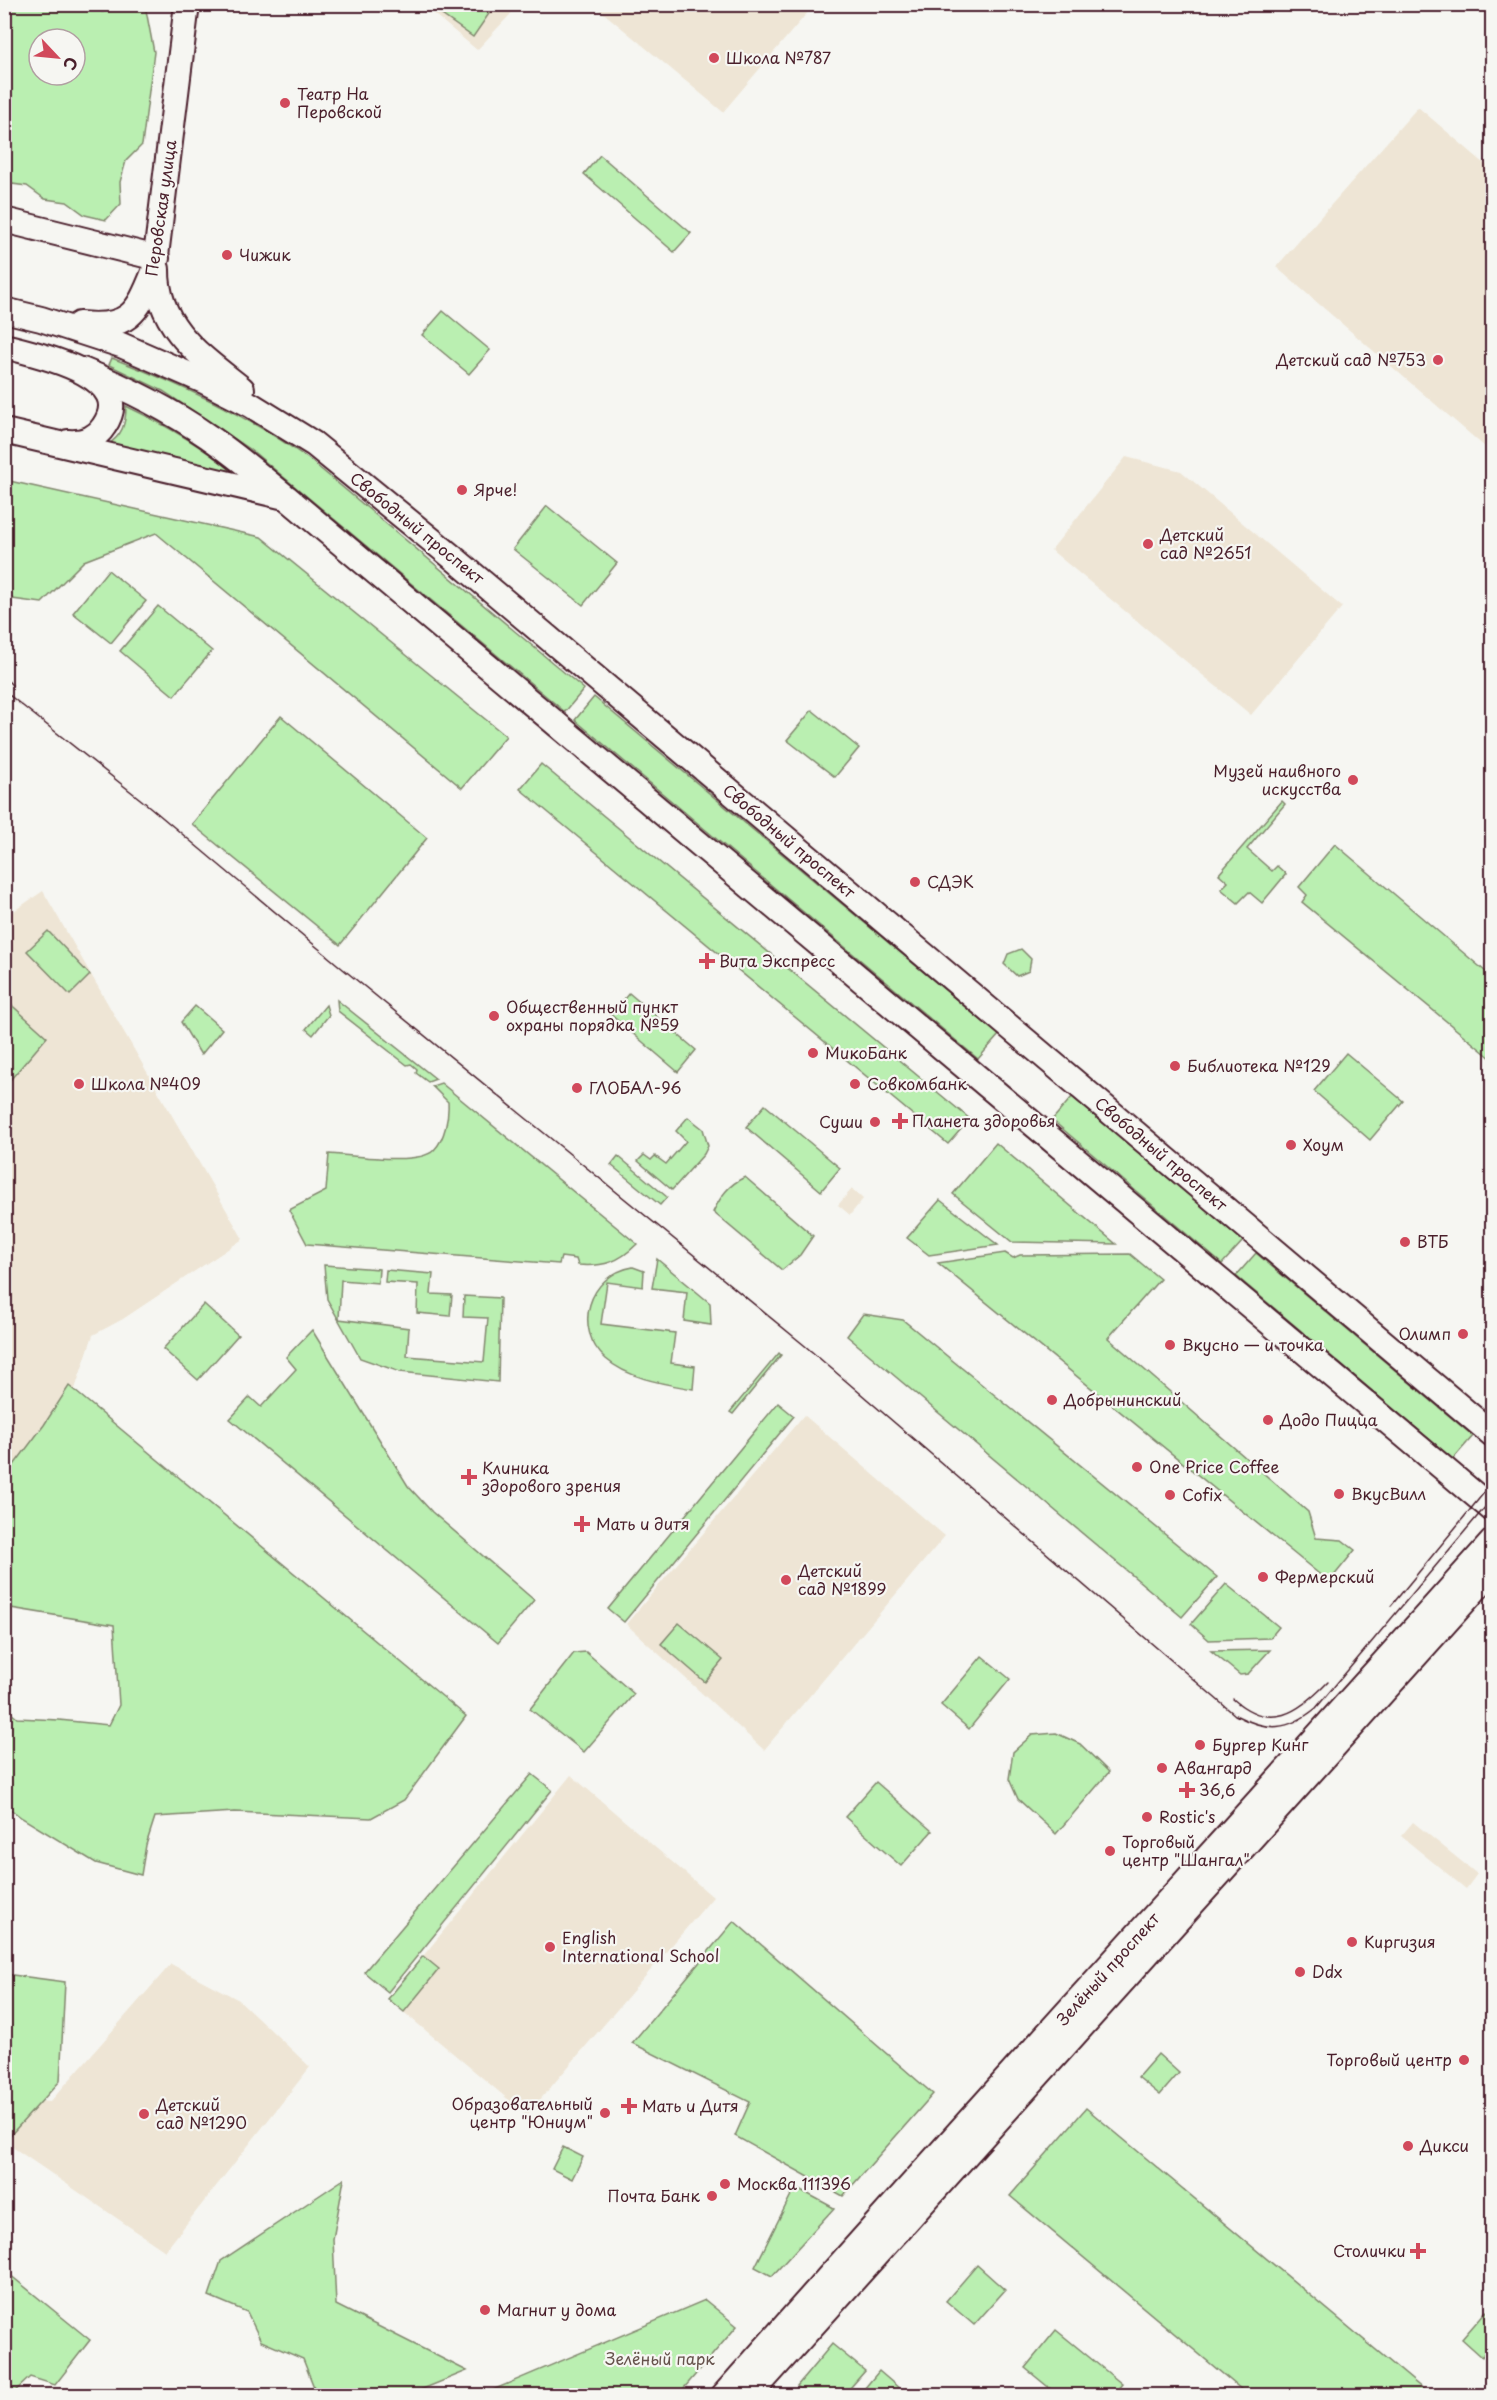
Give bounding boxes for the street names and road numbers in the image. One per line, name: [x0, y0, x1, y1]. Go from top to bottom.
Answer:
street label: Перовская улица: [139, 138, 181, 278]
street label: Свободный проспект: [345, 465, 490, 589]
street label: Свободный проспект: [718, 777, 861, 903]
street label: Свободный проспект: [1090, 1090, 1233, 1216]
street label: Зелёный проспект: [1050, 1906, 1165, 2030]

